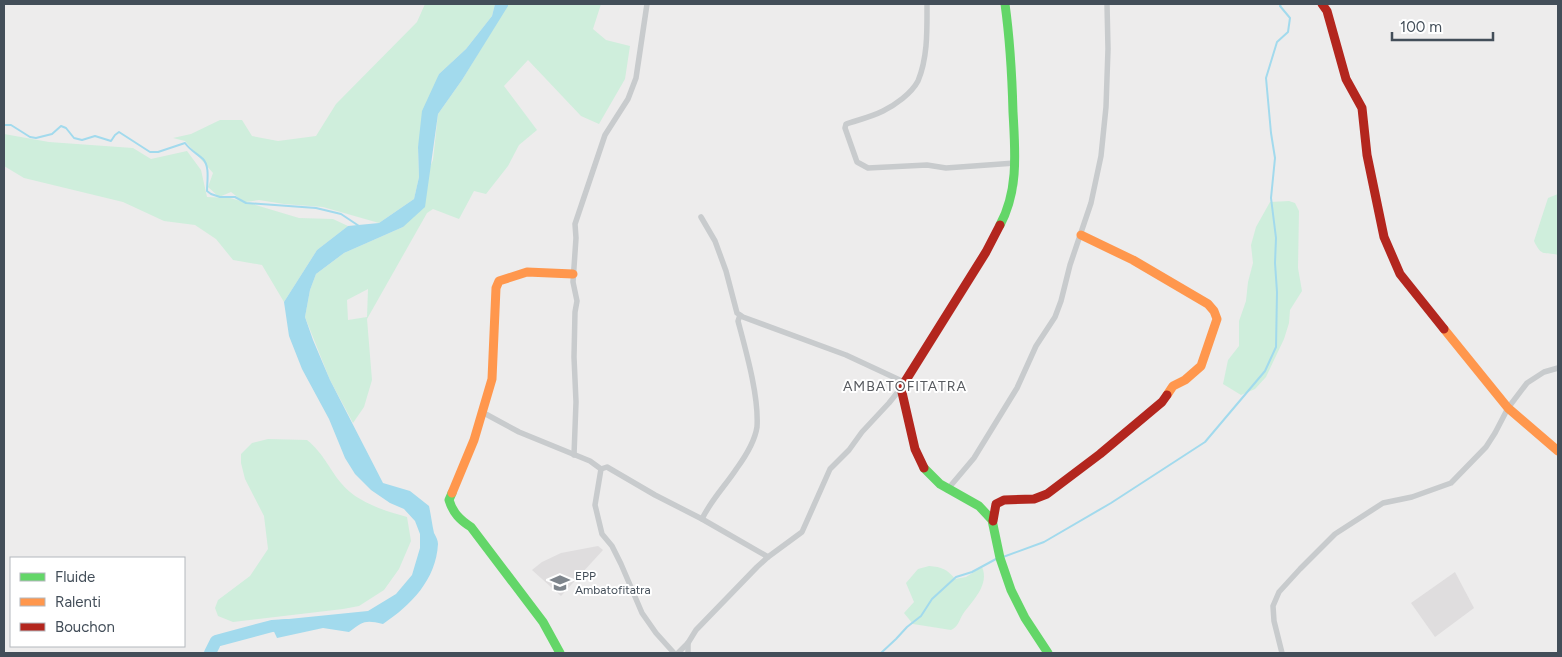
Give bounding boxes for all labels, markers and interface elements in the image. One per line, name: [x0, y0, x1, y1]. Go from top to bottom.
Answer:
scale bar: [1392, 10, 1493, 42]
text: 100 m: [1400, 18, 1442, 36]
district label: AMBATOFITATRA: [843, 378, 967, 395]
legend: [10, 557, 185, 647]
text: Fluide: [55, 568, 95, 586]
place label: EPP Ambatofitatra: [575, 569, 651, 597]
school or university icon: EPP Ambatofitatra: [549, 572, 571, 594]
text: Ralenti: [55, 593, 101, 611]
text: Bouchon: [55, 618, 115, 636]

